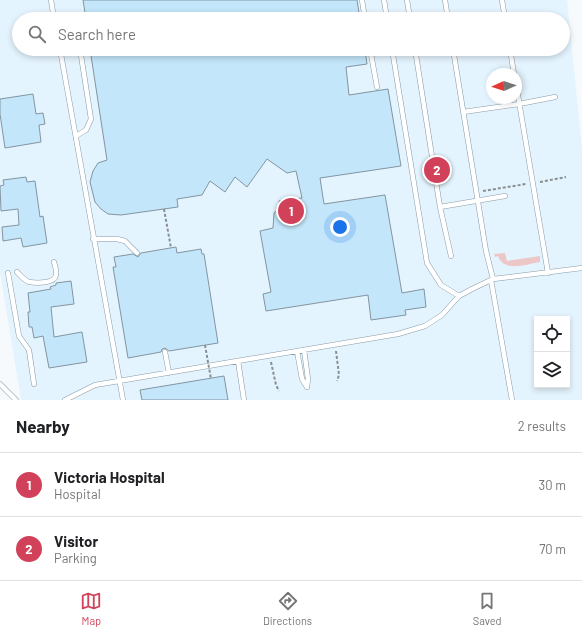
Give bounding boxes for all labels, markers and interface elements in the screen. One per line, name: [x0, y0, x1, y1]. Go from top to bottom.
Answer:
search box: [12, 12, 570, 56]
icon: search: [26, 23, 48, 45]
text: Search here: [58, 25, 136, 43]
north arrow: [486, 68, 522, 104]
pin: 2: [424, 155, 450, 185]
pin: 1: [278, 196, 304, 226]
your location: [330, 217, 350, 237]
map controls: [534, 316, 570, 388]
button: locate: [534, 316, 570, 352]
button: layers: [534, 352, 570, 388]
text: Nearby: [16, 416, 70, 436]
text: 2 results: [518, 418, 566, 434]
text: Victoria Hospital: [54, 468, 165, 486]
text: 1: [27, 477, 31, 493]
text: 30 m: [539, 477, 566, 493]
text: Hospital: [54, 486, 101, 502]
text: Visitor: [54, 532, 98, 550]
text: 2: [25, 541, 33, 557]
text: 70 m: [539, 541, 566, 557]
text: Parking: [54, 550, 97, 566]
tab: Map: [80, 590, 102, 627]
tab: Directions: [263, 590, 312, 627]
tab: Saved: [473, 590, 502, 627]

